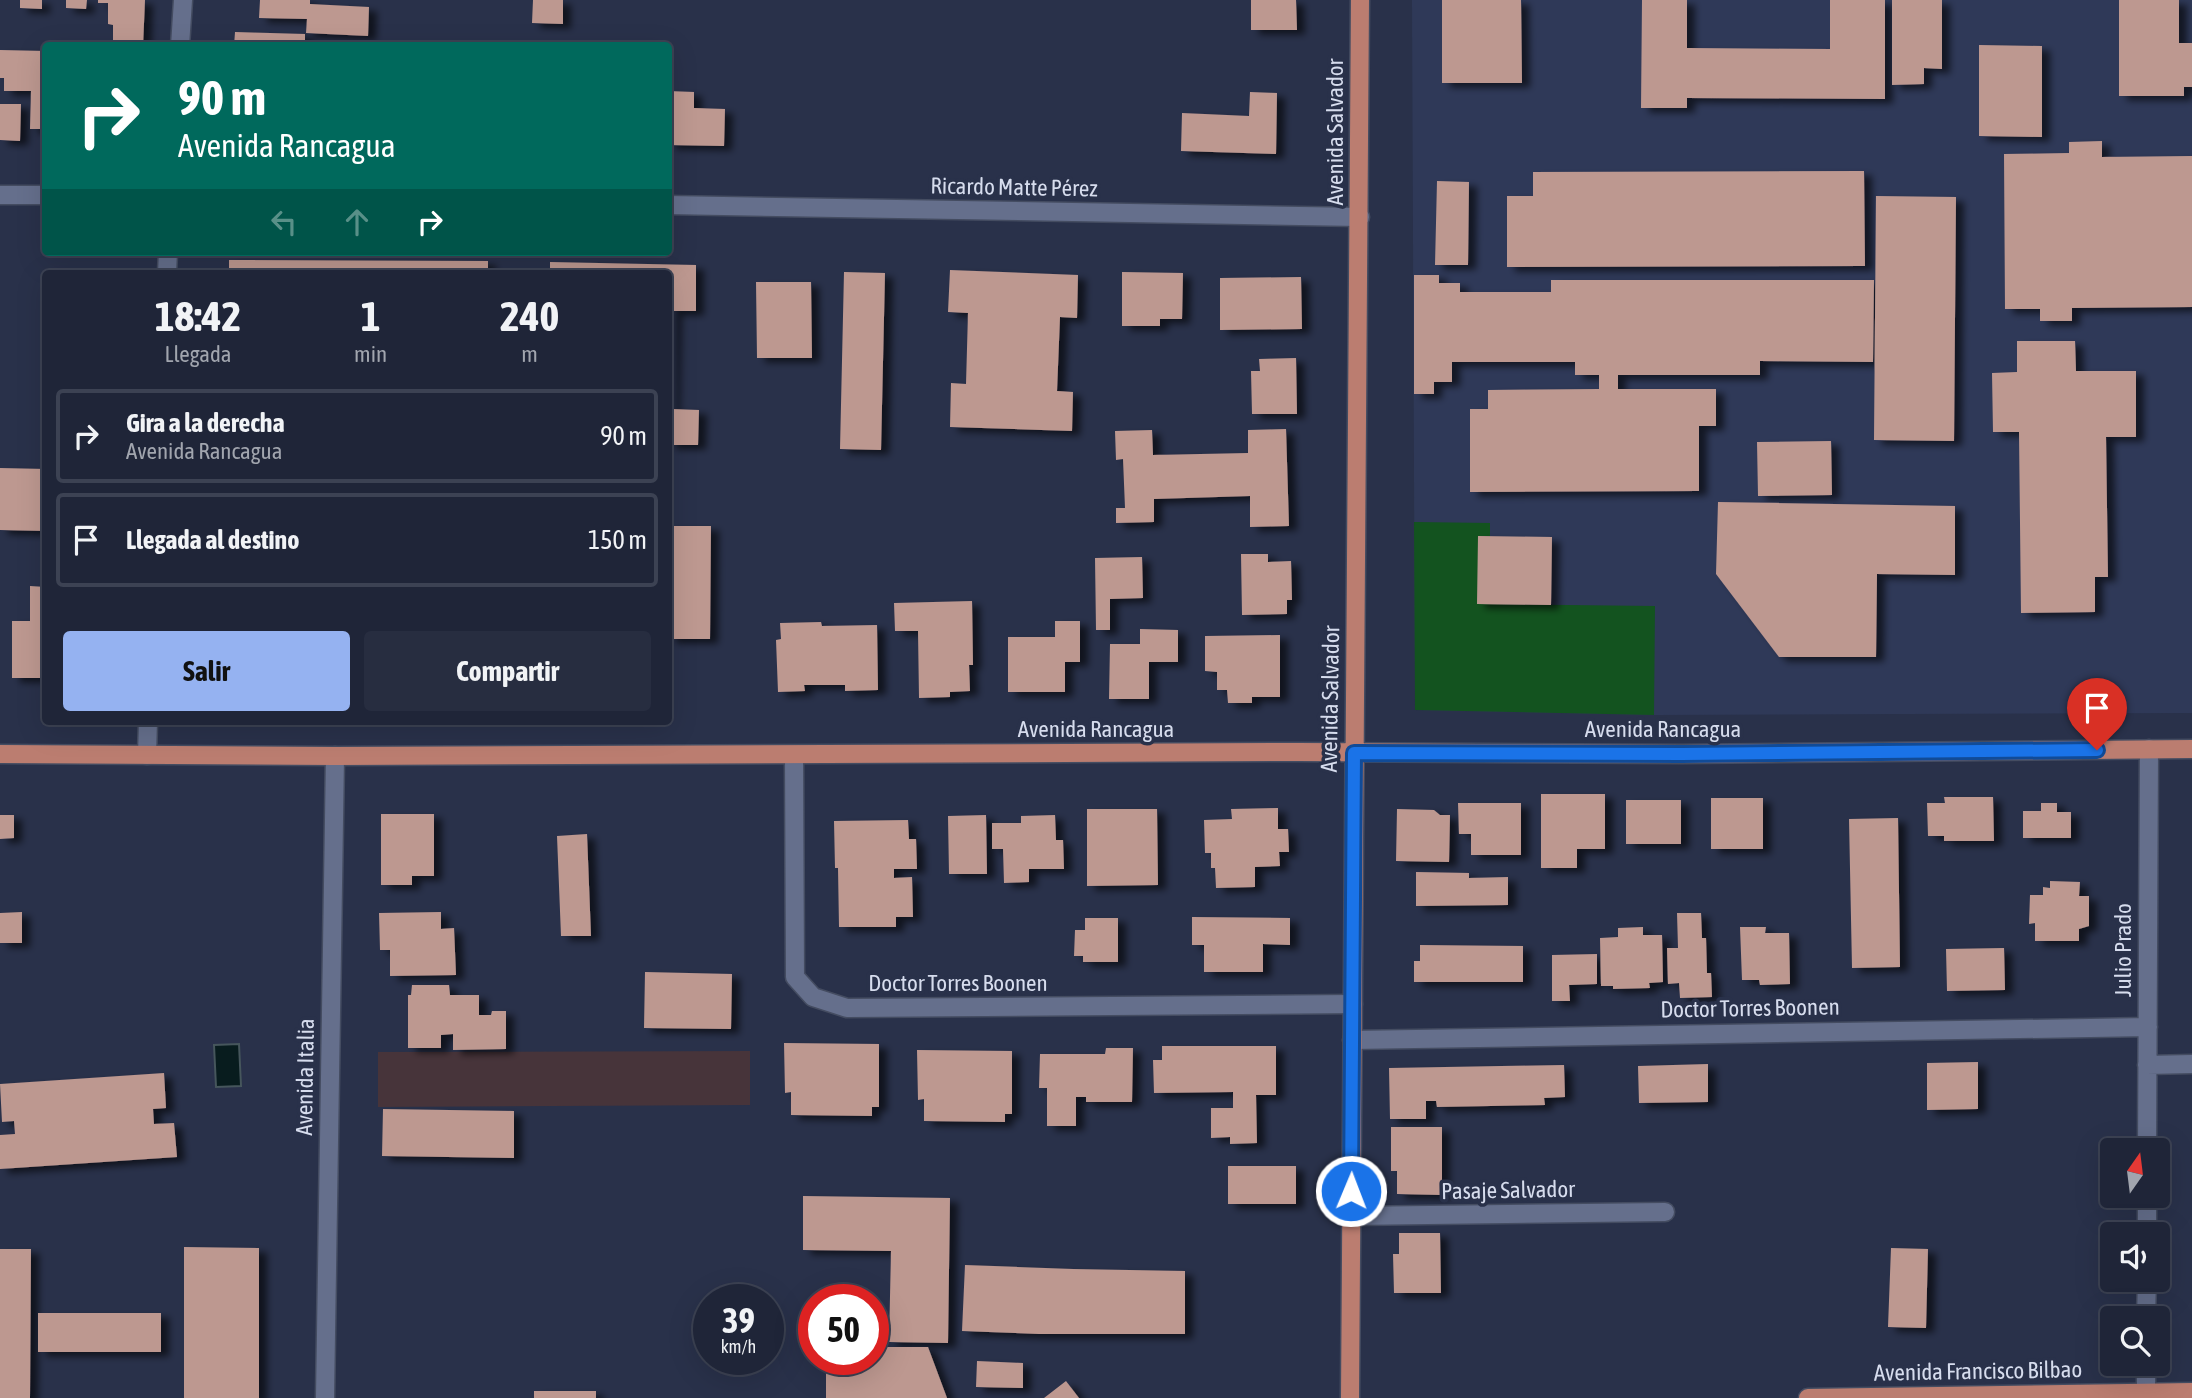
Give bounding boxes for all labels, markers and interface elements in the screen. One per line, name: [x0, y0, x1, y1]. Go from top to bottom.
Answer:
street label: Avenida Salvador: [1322, 57, 1348, 205]
text: 90 m: [178, 69, 266, 125]
icon: right: [63, 70, 154, 161]
text: Avenida Rancagua: [178, 127, 396, 164]
street label: Ricardo Matte Pérez: [930, 173, 1098, 201]
icon: left: [265, 203, 303, 241]
icon: ahead: [338, 203, 376, 241]
icon: right: [411, 203, 449, 241]
text: 18:42: [155, 292, 241, 340]
text: 1: [361, 292, 380, 340]
text: 240: [500, 292, 559, 340]
text: Llegada: [165, 341, 232, 367]
text: min: [354, 341, 387, 367]
text: m: [521, 341, 538, 367]
text: Gira a la derecha: [126, 408, 285, 438]
icon: right: [67, 417, 105, 455]
text: 90 m: [600, 421, 647, 451]
text: Avenida Rancagua: [126, 438, 282, 464]
icon: arrive: [67, 521, 105, 559]
text: Llegada al destino: [126, 525, 299, 555]
text: 150 m: [588, 525, 647, 555]
street label: Avenida Salvador: [1316, 624, 1344, 773]
button: Salir: [63, 631, 350, 711]
button: Compartir: [364, 631, 651, 711]
pin: [2067, 678, 2127, 750]
icon: arrive: [2078, 689, 2116, 727]
street label: Avenida Rancagua: [1018, 716, 1174, 742]
street label: Avenida Rancagua: [1585, 716, 1741, 742]
street label: Julio Prado: [2110, 903, 2136, 997]
street label: Doctor Torres Boonen: [868, 970, 1048, 996]
street label: Doctor Torres Boonen: [1660, 993, 1840, 1023]
street label: Avenida Italia: [291, 1018, 319, 1136]
north arrow: [2100, 1138, 2170, 1208]
map controls: [2100, 1138, 2170, 1376]
position arrow: [1314, 1154, 1388, 1228]
street label: Pasaje Salvador: [1441, 1176, 1576, 1204]
button: sound: [2100, 1222, 2170, 1292]
speed limit sign: 50: [798, 1284, 889, 1375]
text: 39: [722, 1300, 755, 1340]
button: search: [2100, 1306, 2170, 1376]
text: km/h: [721, 1336, 756, 1357]
street label: Avenida Francisco Bilbao: [1874, 1356, 2082, 1386]

